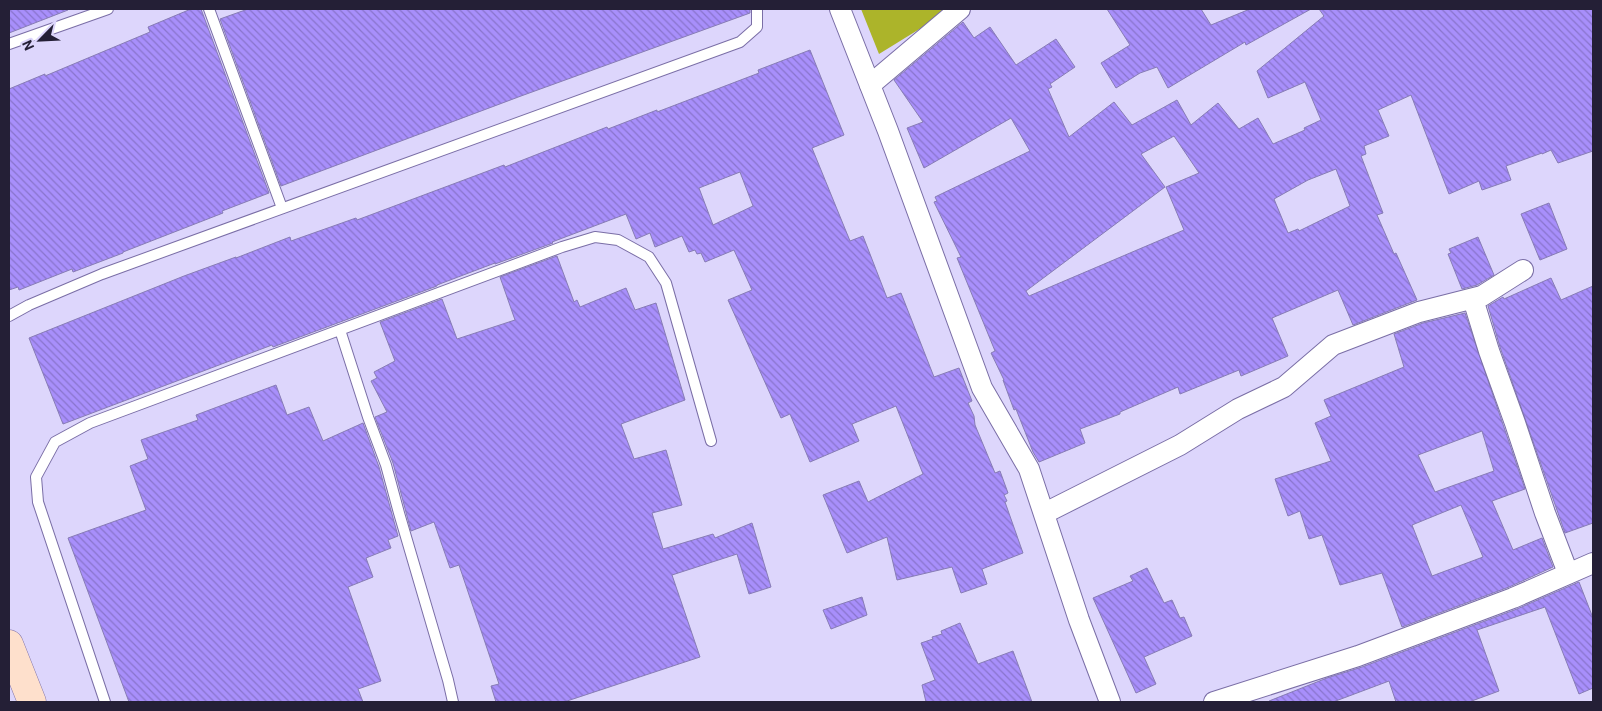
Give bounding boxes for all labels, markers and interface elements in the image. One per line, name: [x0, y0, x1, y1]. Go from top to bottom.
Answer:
north arrow: [15, 15, 65, 65]
text: N: [18, 38, 37, 53]

